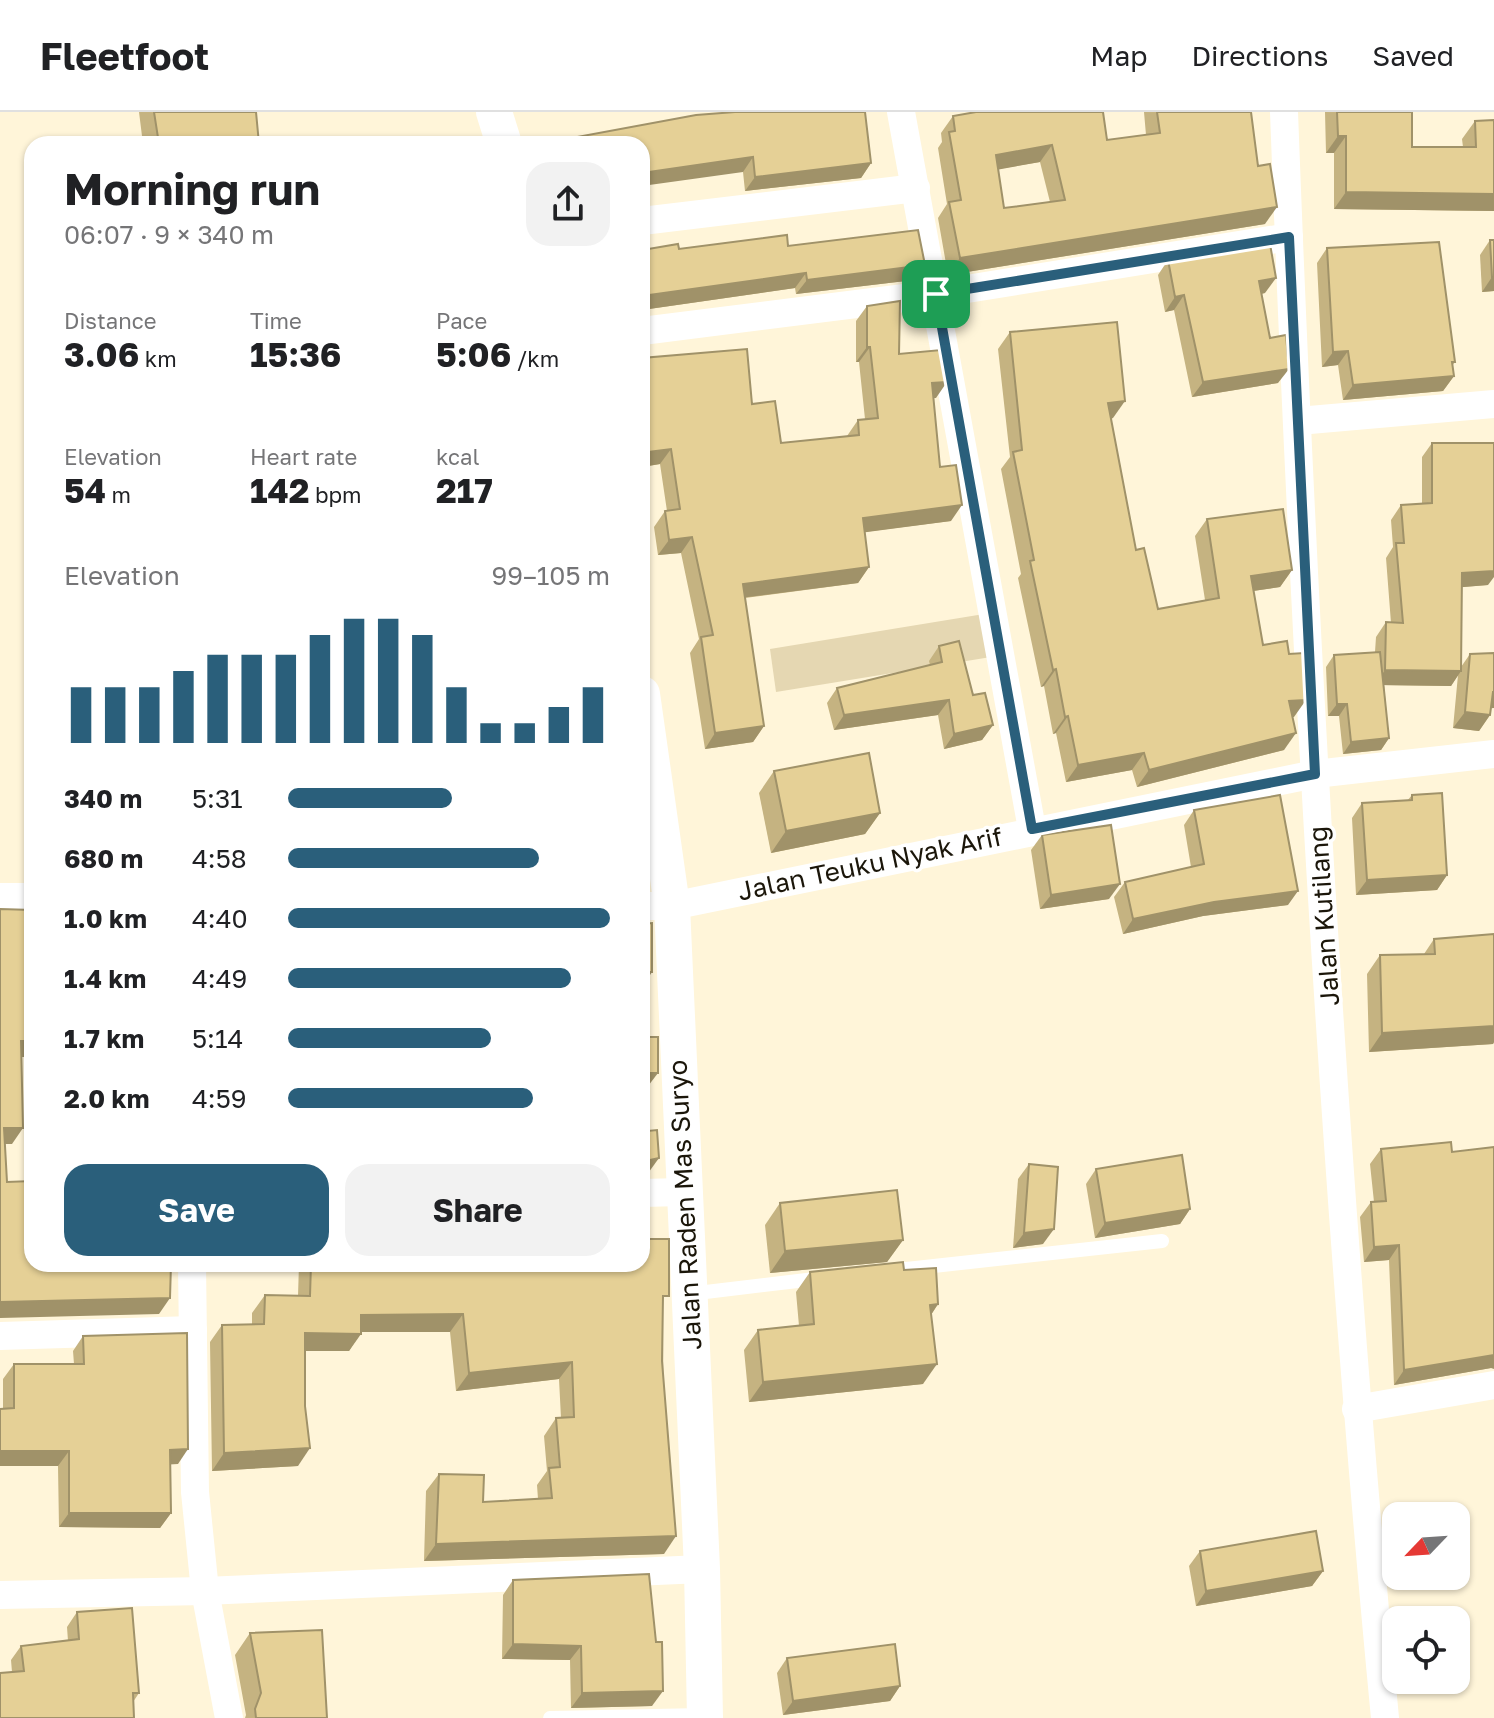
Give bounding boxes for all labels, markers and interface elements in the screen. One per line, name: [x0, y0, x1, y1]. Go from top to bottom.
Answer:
text: Fleetfoot: [40, 33, 209, 78]
text: Map: [1090, 39, 1147, 72]
text: Directions: [1191, 39, 1328, 72]
text: Saved: [1372, 39, 1454, 72]
text: Morning run: [64, 162, 320, 215]
button: share: [526, 162, 610, 246]
text: 06:07 · 9 × 340 m: [64, 219, 274, 250]
pin: [902, 260, 970, 328]
icon: arrive: [914, 272, 958, 316]
text: Distance: [64, 307, 156, 334]
text: Time: [250, 307, 302, 334]
text: Pace: [436, 307, 487, 334]
text: 3.06: [64, 334, 139, 374]
text: 15:36: [250, 334, 341, 374]
text: 5:06: [436, 334, 511, 374]
text: km: [139, 345, 177, 372]
text: /km: [511, 345, 559, 372]
text: Elevation: [64, 443, 162, 470]
text: Heart rate: [250, 443, 357, 470]
text: kcal: [436, 443, 479, 470]
text: 54: [64, 470, 106, 510]
text: 142: [250, 470, 310, 510]
text: 217: [436, 470, 493, 510]
text: m: [106, 481, 131, 508]
text: bpm: [310, 481, 362, 508]
text: Elevation: [64, 560, 180, 591]
text: 99–105 m: [491, 560, 610, 591]
text: 340 m: [64, 783, 142, 814]
text: 5:31: [192, 783, 243, 814]
street label: Jalan Teuku Nyak Arif: [735, 820, 1005, 907]
street label: Jalan Kutilang: [1302, 825, 1345, 1007]
text: 680 m: [64, 843, 143, 874]
text: 4:58: [192, 843, 247, 874]
text: 1.0 km: [64, 903, 147, 934]
text: 4:40: [192, 903, 248, 934]
text: 1.4 km: [64, 963, 146, 994]
text: 4:49: [192, 963, 247, 994]
text: 1.7 km: [64, 1023, 144, 1054]
text: 5:14: [192, 1023, 243, 1054]
street label: Jalan Raden Mas Suryo: [661, 1059, 708, 1351]
text: 2.0 km: [64, 1083, 149, 1114]
text: 4:59: [192, 1083, 246, 1114]
button: Save: [64, 1164, 329, 1256]
button: Share: [345, 1164, 610, 1256]
north arrow: [1382, 1502, 1470, 1590]
map controls: [1382, 1502, 1470, 1694]
button: locate: [1382, 1606, 1470, 1694]

